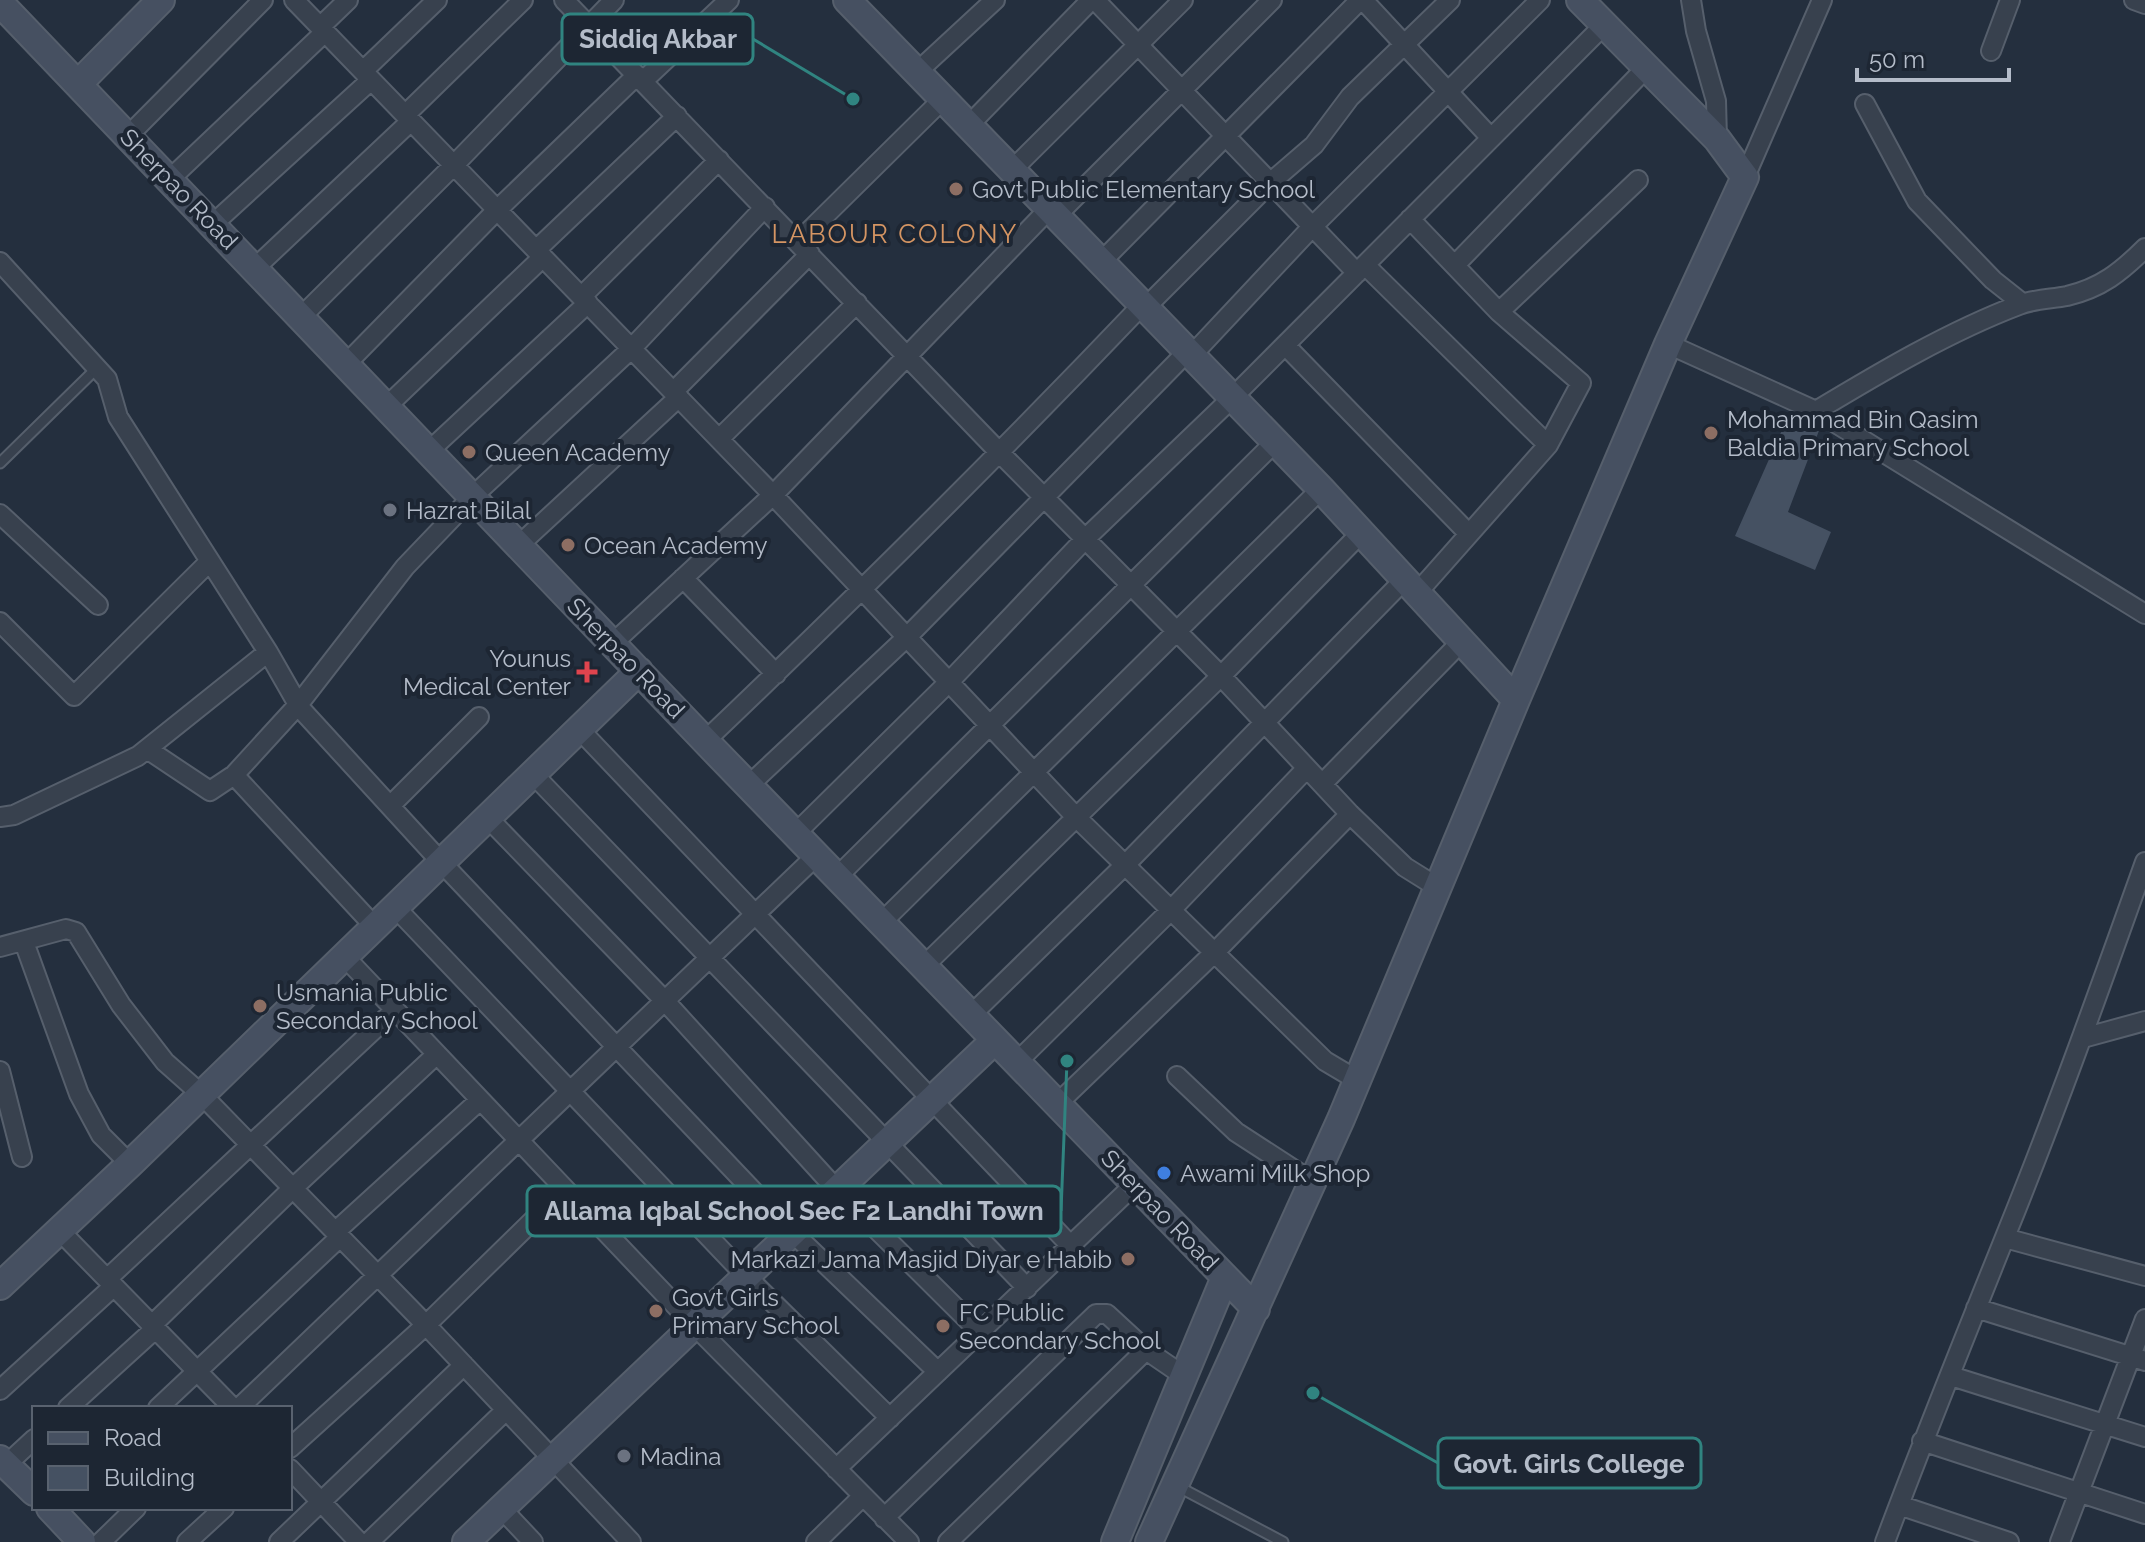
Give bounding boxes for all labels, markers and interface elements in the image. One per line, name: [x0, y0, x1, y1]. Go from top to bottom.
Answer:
callout: Siddiq Akbar: [562, 14, 753, 64]
text: Siddiq Akbar: [579, 24, 737, 54]
scale bar: [1857, 32, 2009, 82]
text: 50 m: [1869, 45, 1925, 74]
street label: Sherpao Road: [114, 122, 244, 256]
place label: Govt Public Elementary School: [972, 175, 1316, 204]
marker: Govt Public Elementary School: [947, 180, 965, 198]
district label: LABOUR COLONY: [772, 219, 1018, 249]
place label: Mohammad Bin Qasim Baldia Primary School: [1727, 405, 1979, 462]
marker: Mohammad Bin Qasim Baldia Primary School: [1702, 424, 1720, 442]
place label: Queen Academy: [485, 438, 671, 467]
marker: Queen Academy: [460, 443, 478, 461]
place label: Hazrat Bilal: [406, 496, 532, 525]
marker: Hazrat Bilal: [381, 501, 399, 519]
place label: Ocean Academy: [584, 531, 768, 560]
marker: Ocean Academy: [559, 536, 577, 554]
street label: Sherpao Road: [561, 591, 691, 725]
place label: Younus Medical Center: [403, 644, 572, 701]
marker: Younus Medical Center: [578, 663, 596, 681]
place label: Usmania Public Secondary School: [276, 978, 478, 1035]
marker: Usmania Public Secondary School: [251, 997, 269, 1015]
street label: Sherpao Road: [1095, 1143, 1225, 1277]
place label: Awami Milk Shop: [1180, 1159, 1370, 1188]
marker: Awami Milk Shop: [1155, 1164, 1173, 1182]
callout: Allama Iqbal School Sec F2 Landhi Town: [527, 1186, 1061, 1236]
text: Allama Iqbal School Sec F2 Landhi Town: [544, 1196, 1044, 1226]
place label: Markazi Jama Masjid Diyar e Habib: [730, 1245, 1112, 1274]
marker: Markazi Jama Masjid Diyar e Habib: [1119, 1250, 1137, 1268]
place label: Govt Girls Primary School: [672, 1283, 840, 1340]
place label: FC Public Secondary School: [959, 1298, 1161, 1355]
marker: Govt Girls Primary School: [647, 1302, 665, 1320]
marker: FC Public Secondary School: [934, 1317, 952, 1335]
legend: [32, 1406, 292, 1510]
text: Road: [104, 1423, 162, 1452]
callout: Govt. Girls College: [1438, 1438, 1701, 1488]
place label: Madina: [640, 1442, 721, 1471]
marker: Madina: [615, 1447, 633, 1465]
text: Govt. Girls College: [1453, 1449, 1685, 1479]
text: Building: [104, 1463, 195, 1492]

